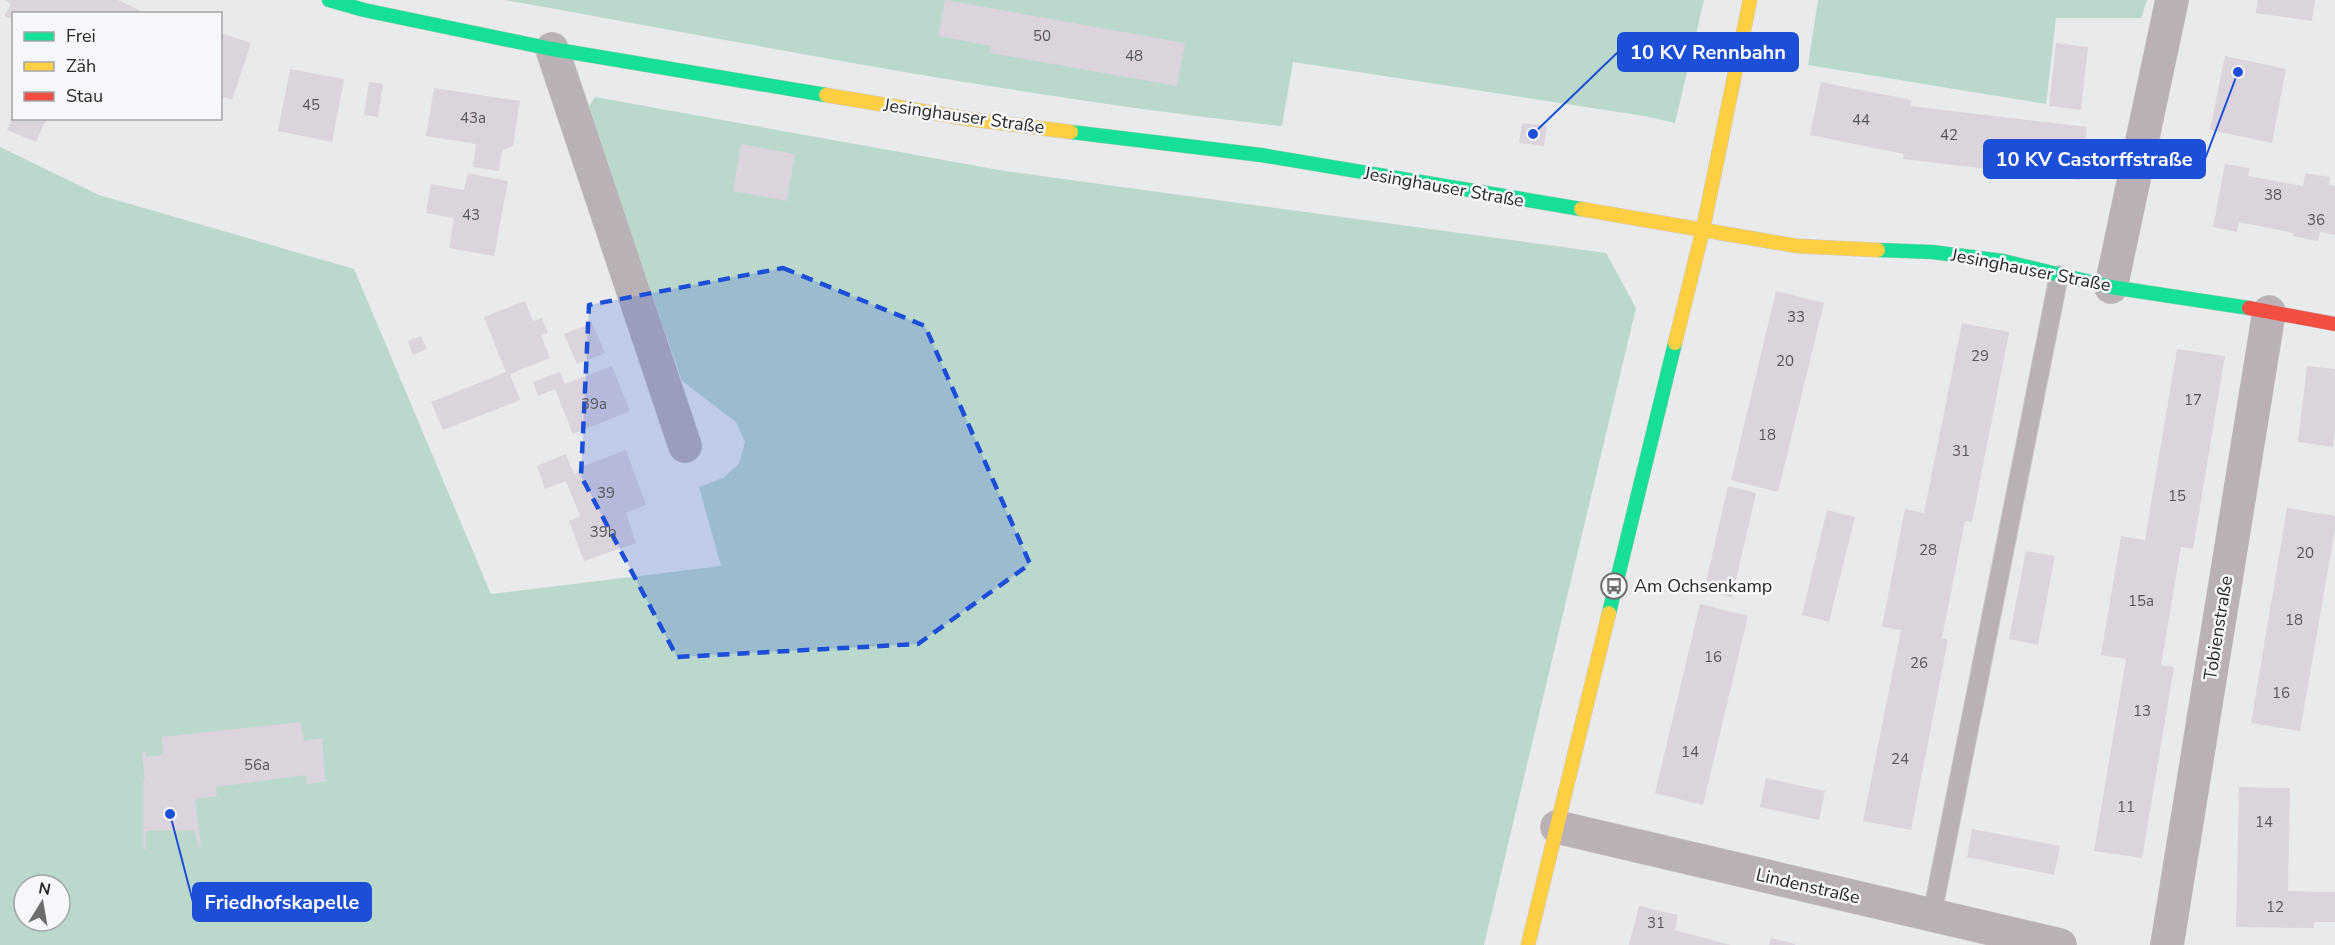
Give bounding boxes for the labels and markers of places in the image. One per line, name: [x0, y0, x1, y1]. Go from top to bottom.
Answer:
callout: 10 KV Rennbahn: [1618, 33, 1798, 71]
callout: 10 KV Castorffstraße: [1984, 140, 2205, 178]
bus stop icon: Am Ochsenkamp: [1599, 571, 1629, 601]
place label: Am Ochsenkamp: [1634, 574, 1772, 598]
callout: Friedhofskapelle: [193, 883, 371, 921]

